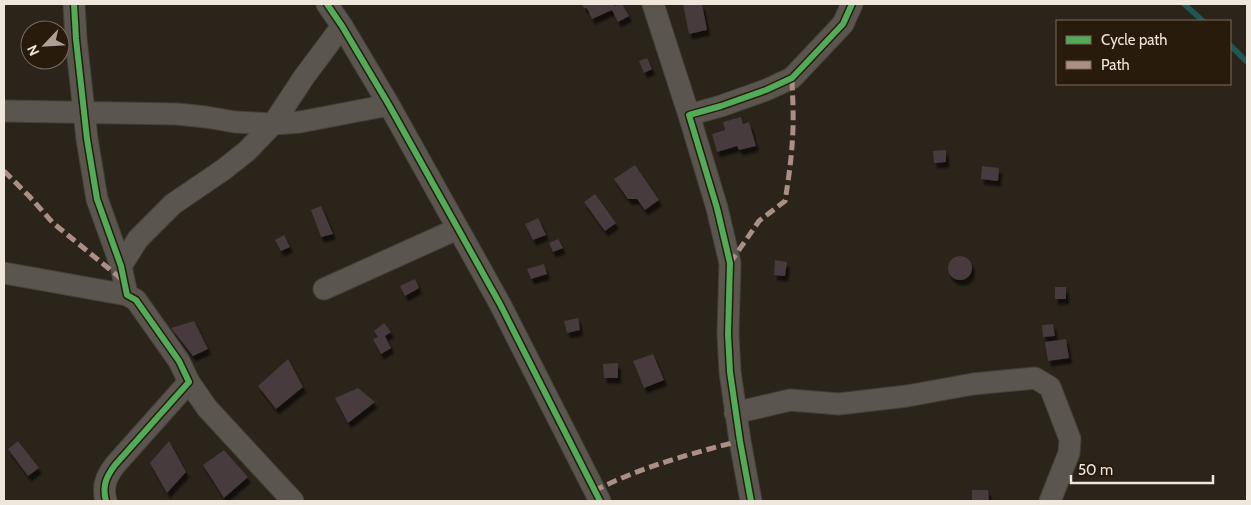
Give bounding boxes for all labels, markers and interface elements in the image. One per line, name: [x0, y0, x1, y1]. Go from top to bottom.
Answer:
north arrow: [20, 20, 70, 70]
legend: [1056, 20, 1231, 85]
text: Cycle path: [1101, 31, 1167, 49]
text: N: [23, 42, 43, 59]
text: Path: [1101, 56, 1130, 74]
scale bar: [1071, 452, 1214, 484]
text: 50 m: [1078, 461, 1113, 479]

